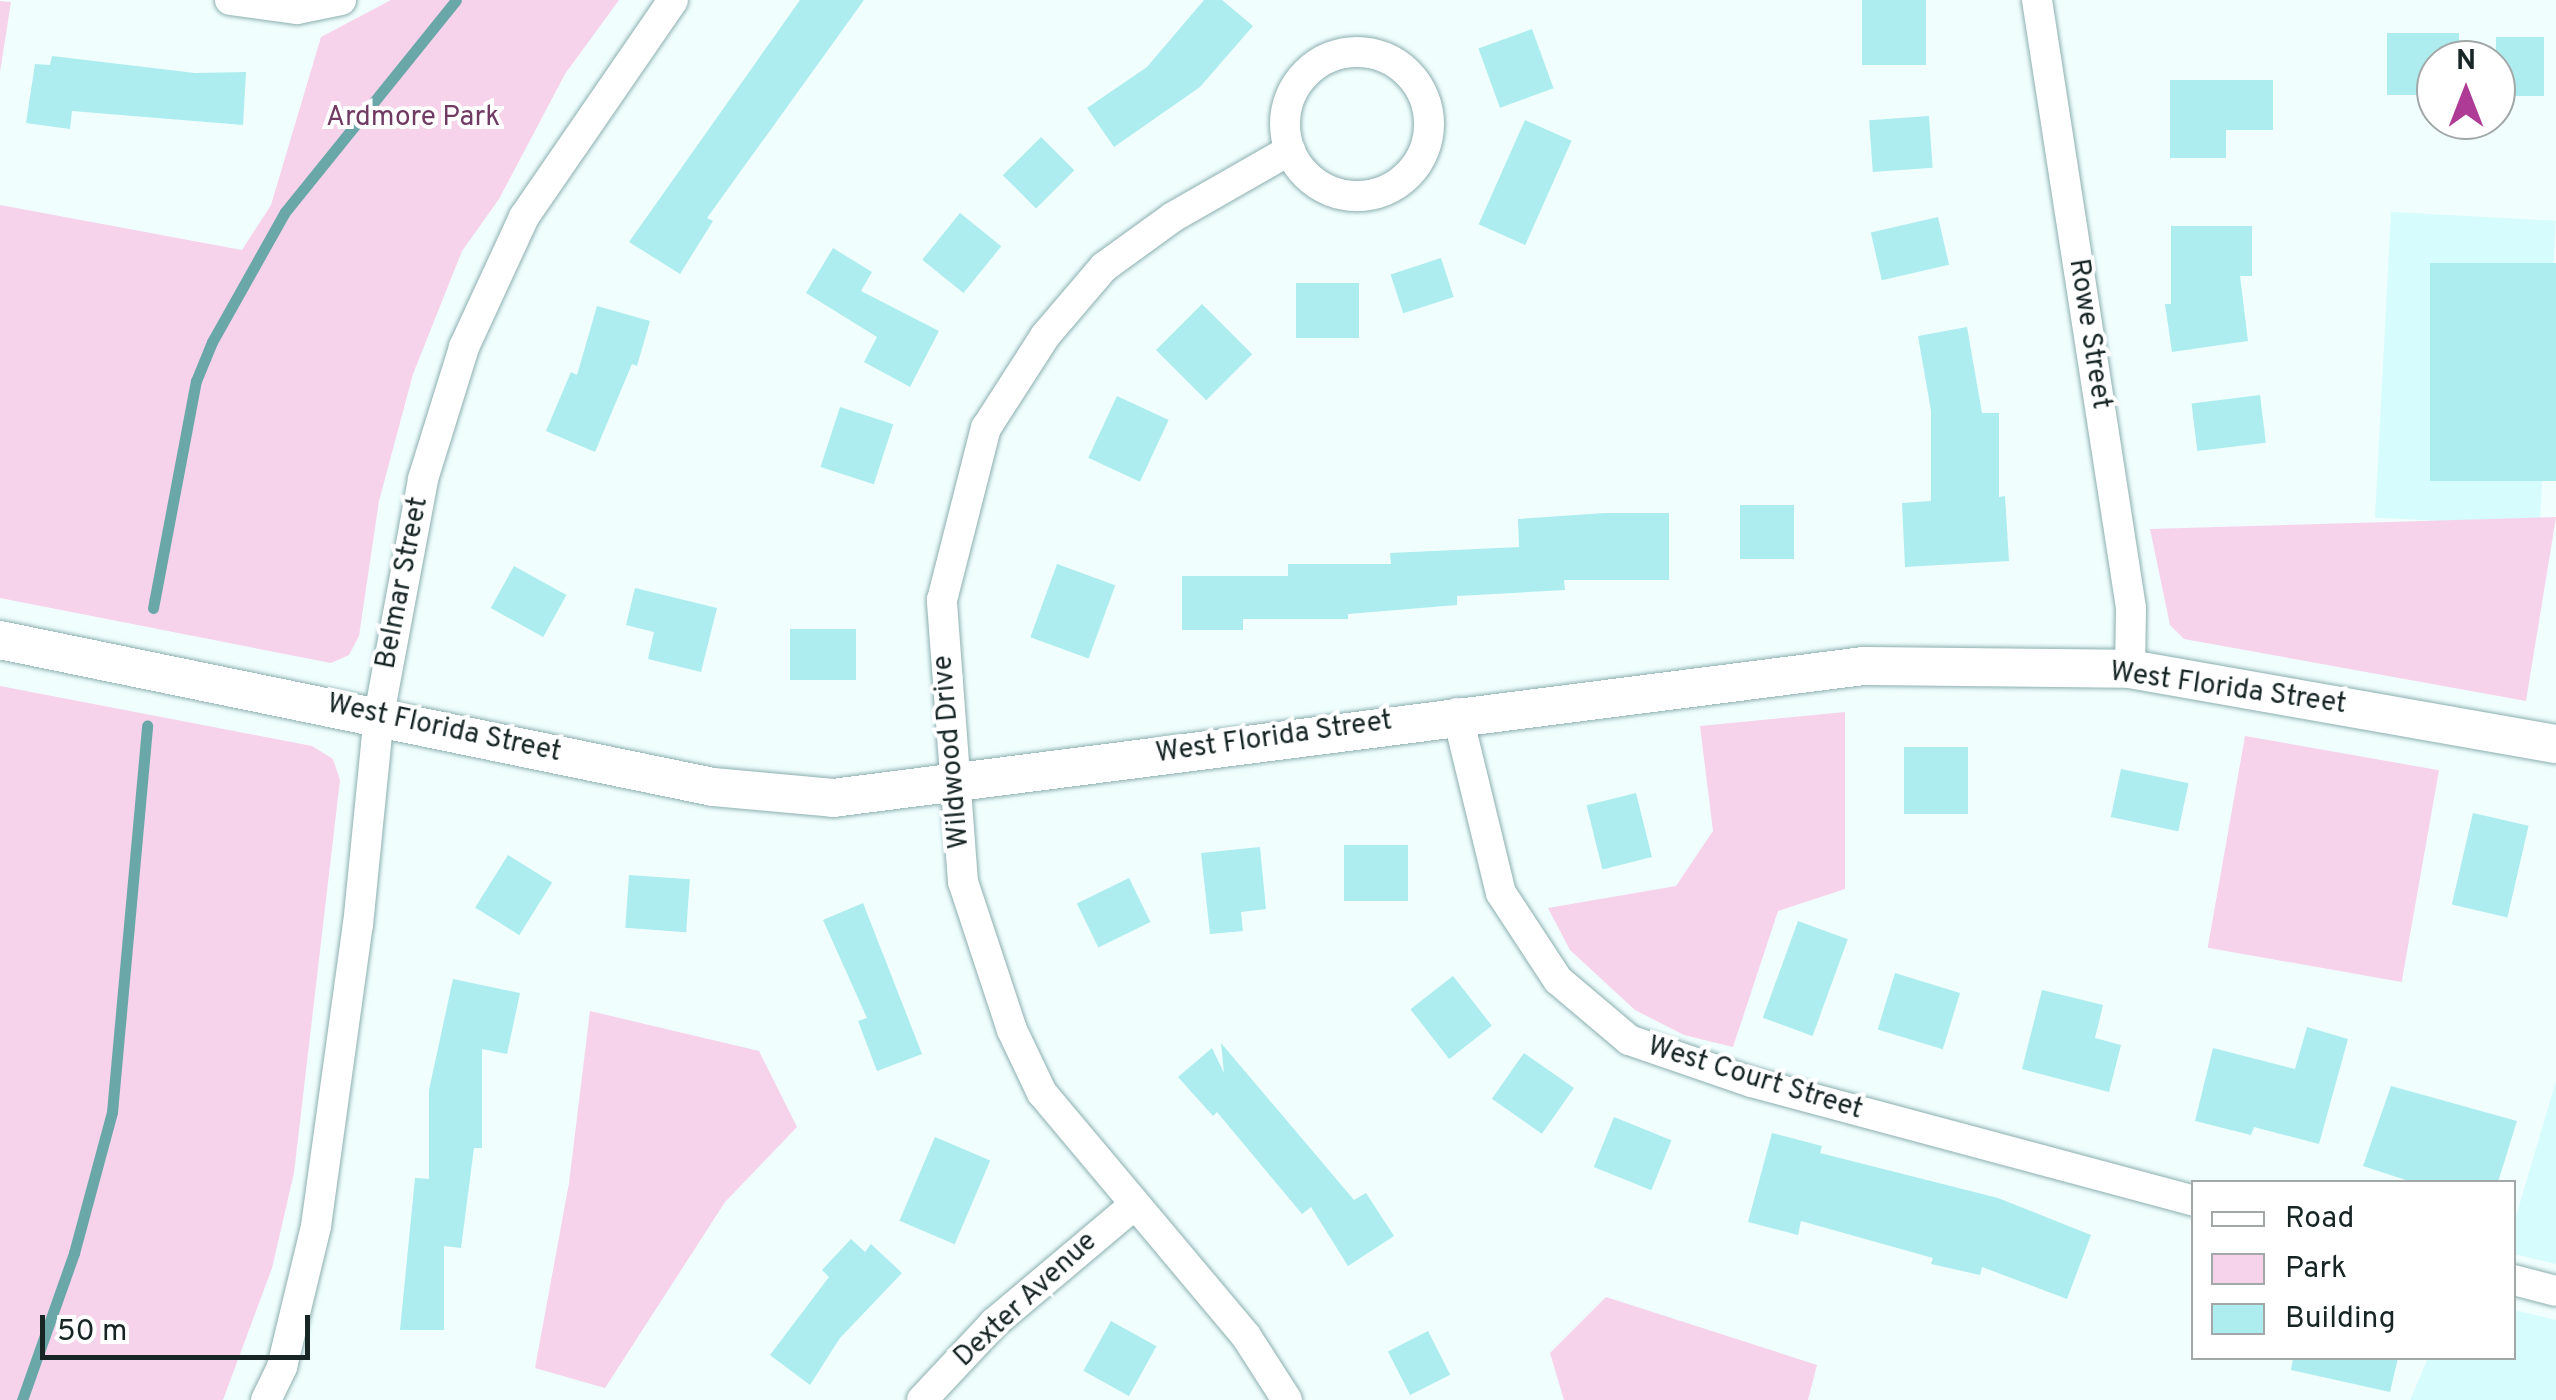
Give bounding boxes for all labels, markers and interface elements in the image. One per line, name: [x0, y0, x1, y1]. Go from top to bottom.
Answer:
north arrow: [2416, 40, 2516, 140]
text: N: [2456, 44, 2476, 80]
park label: Ardmore Park: [326, 101, 500, 135]
street label: Rowe Street: [2061, 256, 2117, 412]
street label: Belmar Street: [370, 494, 436, 672]
street label: Wildwood Drive: [927, 654, 977, 850]
street label: West Florida Street: [2108, 656, 2348, 722]
street label: West Florida Street: [324, 688, 564, 770]
street label: West Florida Street: [1154, 705, 1394, 771]
street label: West Court Street: [1643, 1030, 1867, 1128]
legend: [2191, 1180, 2516, 1360]
text: Road: [2285, 1201, 2354, 1238]
street label: Dexter Avenue: [947, 1225, 1105, 1375]
text: Park: [2285, 1251, 2347, 1288]
scale bar: [45, 1295, 315, 1357]
text: Building: [2285, 1301, 2396, 1338]
text: 50 m: [57, 1314, 127, 1351]

